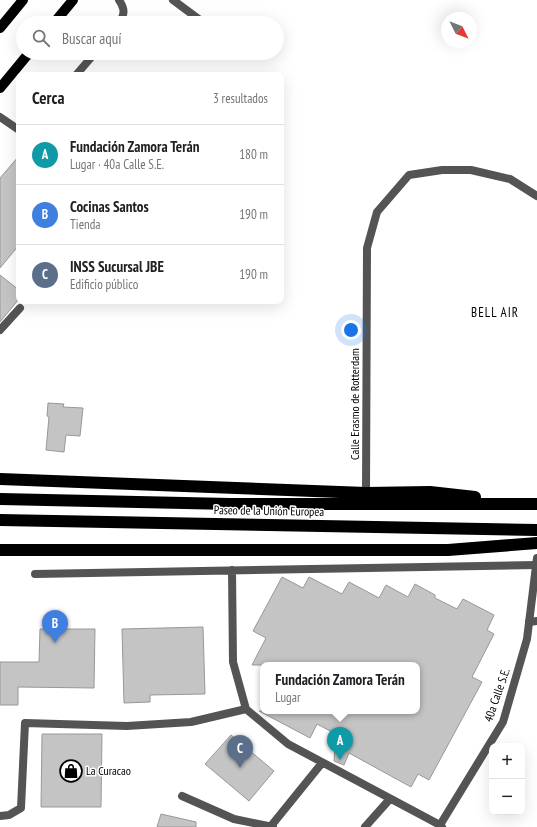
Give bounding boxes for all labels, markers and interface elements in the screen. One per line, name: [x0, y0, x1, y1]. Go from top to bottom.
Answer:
north arrow: [441, 12, 477, 48]
search box: [16, 16, 284, 60]
icon: search: [30, 27, 52, 49]
text: Buscar aquí: [62, 29, 122, 48]
text: Cerca: [32, 87, 65, 109]
text: 3 resultados: [213, 90, 268, 107]
text: Fundación Zamora Terán: [70, 137, 200, 156]
text: A: [42, 146, 48, 163]
text: 180 m: [239, 146, 268, 163]
text: Lugar · 40a Calle S.E.: [70, 156, 164, 173]
text: Cocinas Santos: [70, 197, 149, 216]
text: B: [42, 206, 48, 223]
text: 190 m: [239, 206, 268, 223]
text: Tienda: [70, 216, 101, 233]
text: INSS Sucursal JBE: [70, 257, 164, 276]
text: C: [42, 266, 48, 283]
text: 190 m: [239, 266, 268, 283]
text: Edificio público: [70, 276, 138, 293]
district label: BELL AIR: [471, 304, 519, 321]
your location: [341, 320, 361, 340]
street label: Calle Erasmo de Rotterdam: [347, 348, 362, 460]
street label: Paseo de la Unión Europea: [214, 502, 324, 519]
pin: B: [42, 610, 68, 643]
popup: [260, 662, 420, 714]
street label: 40a Calle S.E.: [480, 666, 513, 724]
text: Fundación Zamora Terán: [275, 670, 405, 689]
text: Lugar: [275, 689, 300, 706]
pin: A: [327, 727, 353, 760]
pin: C: [227, 735, 253, 768]
map controls: [489, 743, 525, 815]
button: +: [489, 743, 525, 779]
shop icon: La Curacao: [58, 758, 84, 784]
place label: La Curacao: [86, 763, 131, 778]
button: −: [489, 779, 525, 815]

